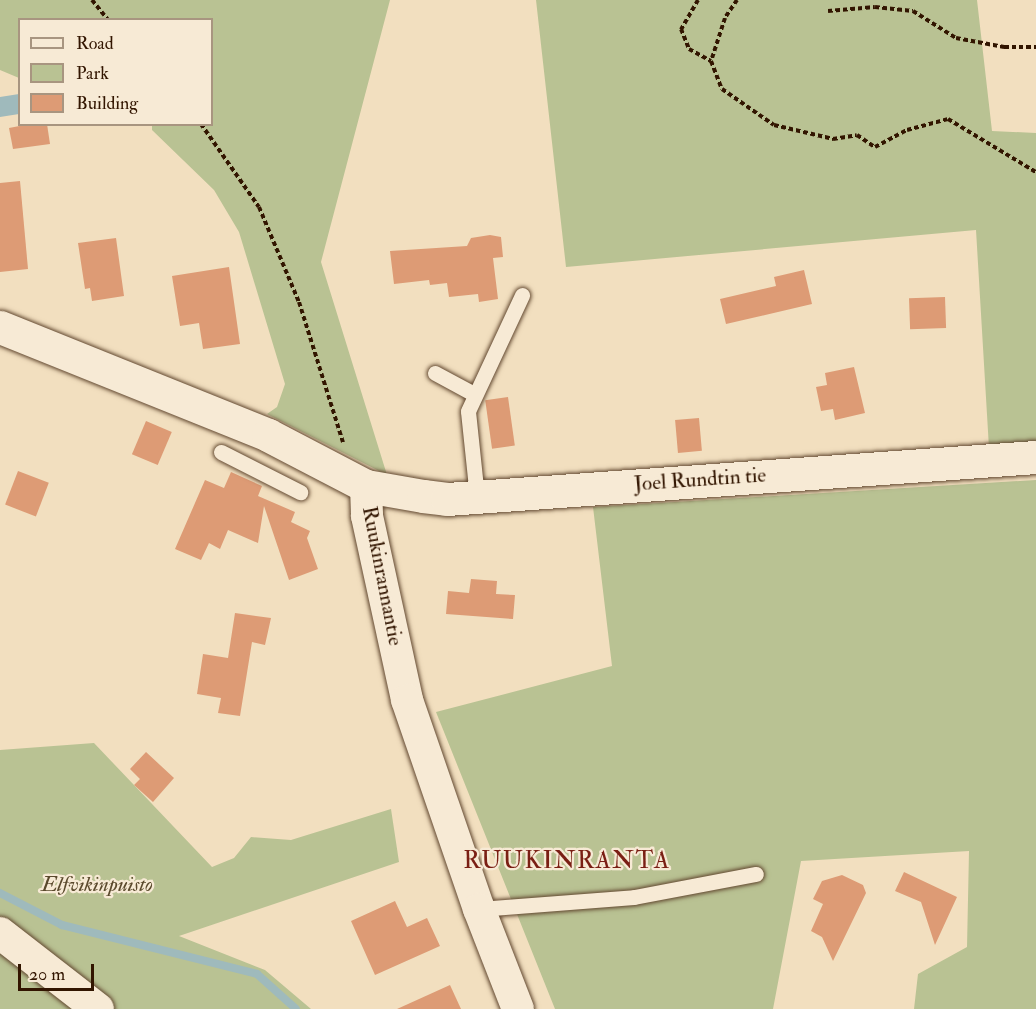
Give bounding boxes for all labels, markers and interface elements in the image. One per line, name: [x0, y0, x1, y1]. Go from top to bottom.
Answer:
legend: [18, 18, 213, 126]
text: Road: [76, 32, 114, 55]
text: Park: [76, 62, 109, 85]
text: Building: [76, 92, 138, 115]
street label: Joel Rundtin tie: [633, 463, 767, 497]
street label: Ruukinrannantie: [356, 504, 408, 648]
district label: RUUKINRANTA: [463, 847, 671, 875]
park label: Elfvikinpuisto: [41, 872, 153, 898]
scale bar: [21, 952, 98, 990]
text: 20 m: [29, 963, 65, 986]

